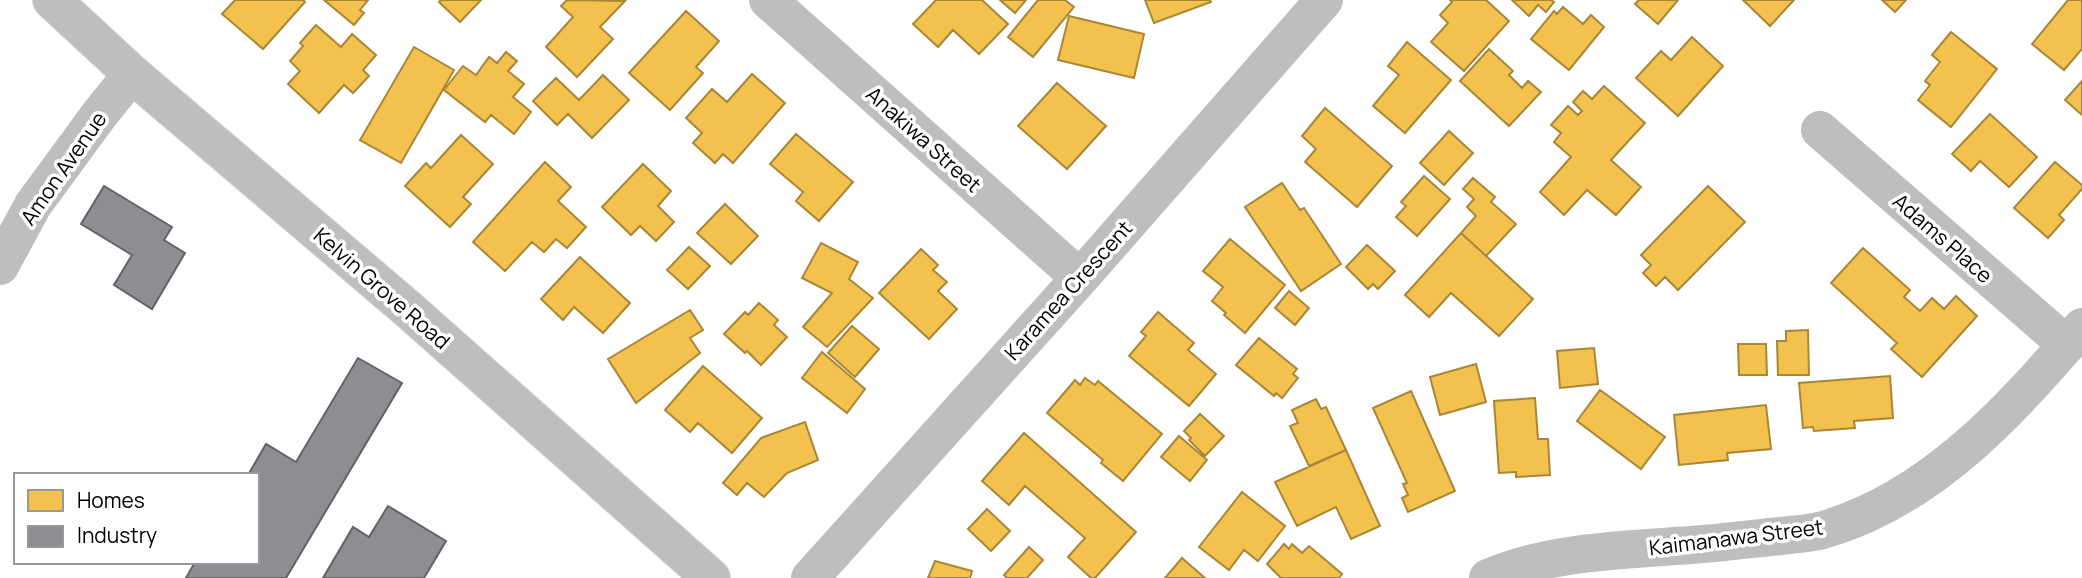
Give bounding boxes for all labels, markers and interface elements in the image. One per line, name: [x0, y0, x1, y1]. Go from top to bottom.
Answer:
street label: Anakiwa Street: [860, 80, 988, 198]
street label: Amon Avenue: [14, 106, 112, 230]
street label: Adams Place: [1887, 187, 1999, 289]
street label: Karamea Crescent: [998, 214, 1138, 366]
street label: Kelvin Grove Road: [308, 221, 456, 355]
legend: [14, 473, 259, 564]
text: Homes: [77, 486, 145, 514]
street label: Kaimanawa Street: [1647, 512, 1825, 562]
text: Industry: [77, 521, 157, 549]

